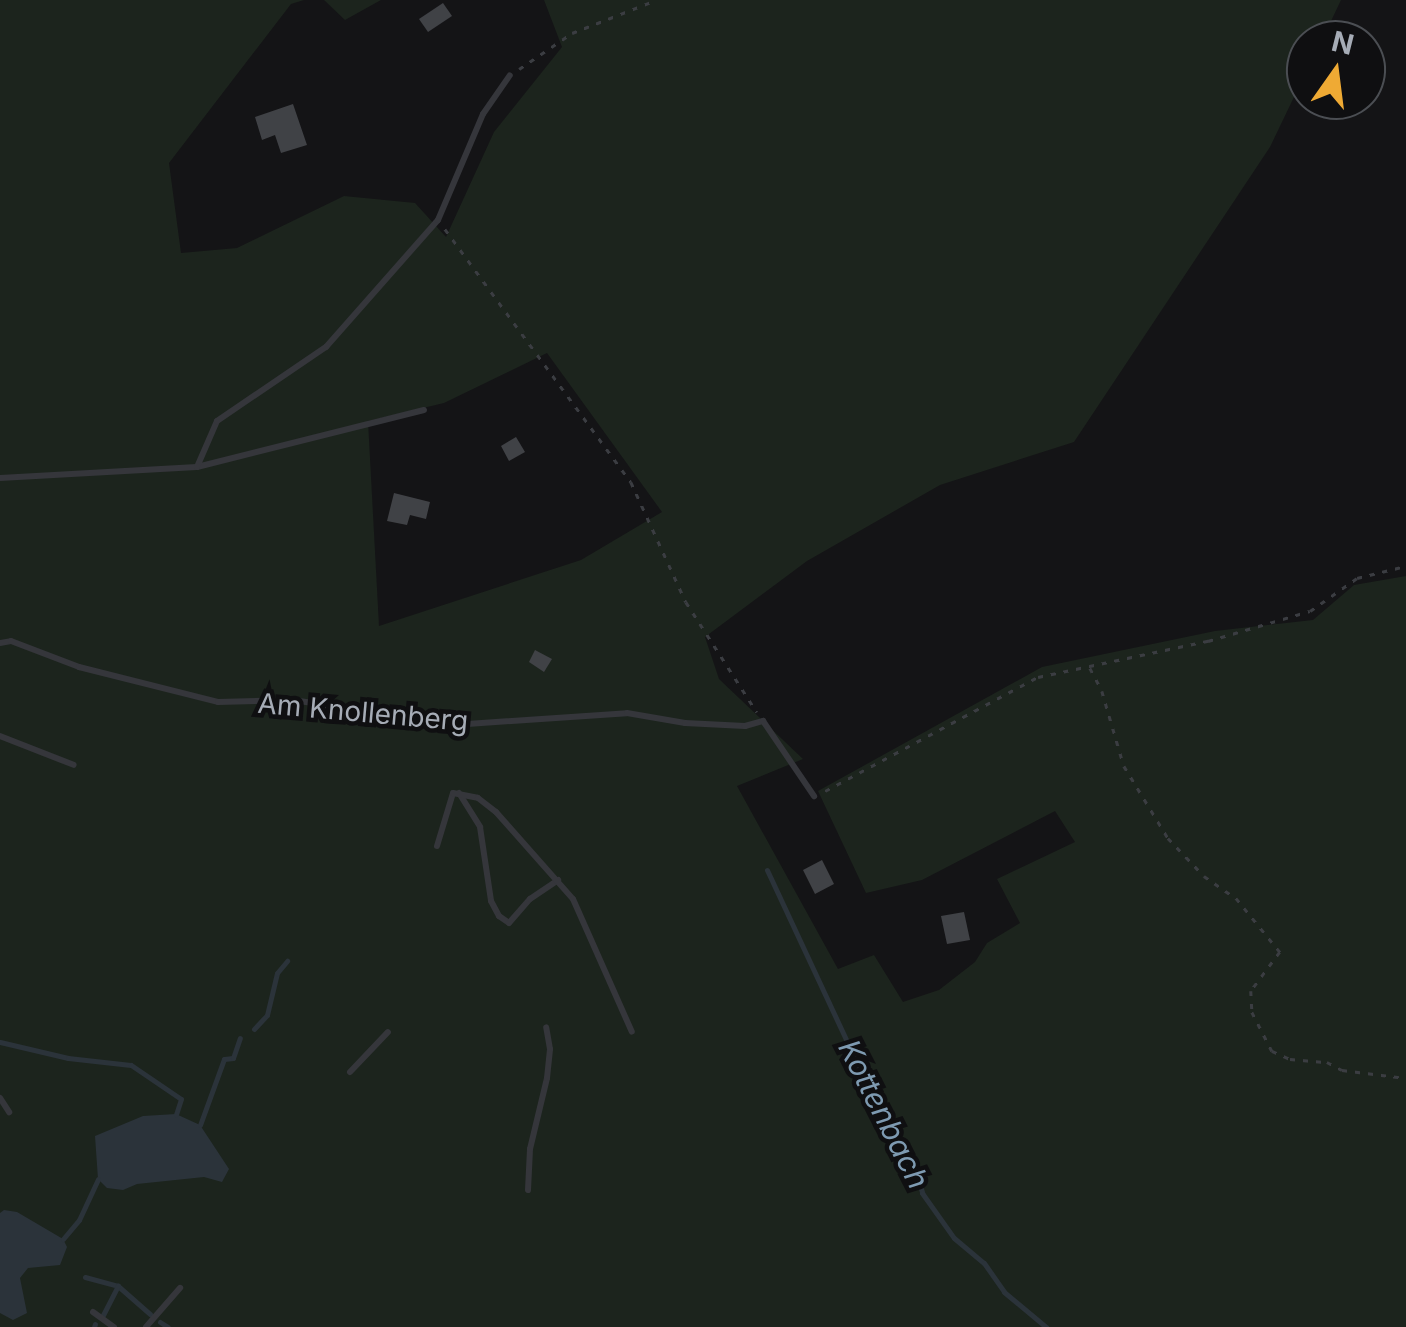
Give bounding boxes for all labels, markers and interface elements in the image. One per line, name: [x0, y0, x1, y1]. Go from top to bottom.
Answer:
north arrow: [1286, 20, 1386, 120]
text: N: [1328, 24, 1357, 62]
street label: Am Knollenberg: [256, 686, 470, 738]
water label: Kottenbach: [831, 1034, 937, 1194]

